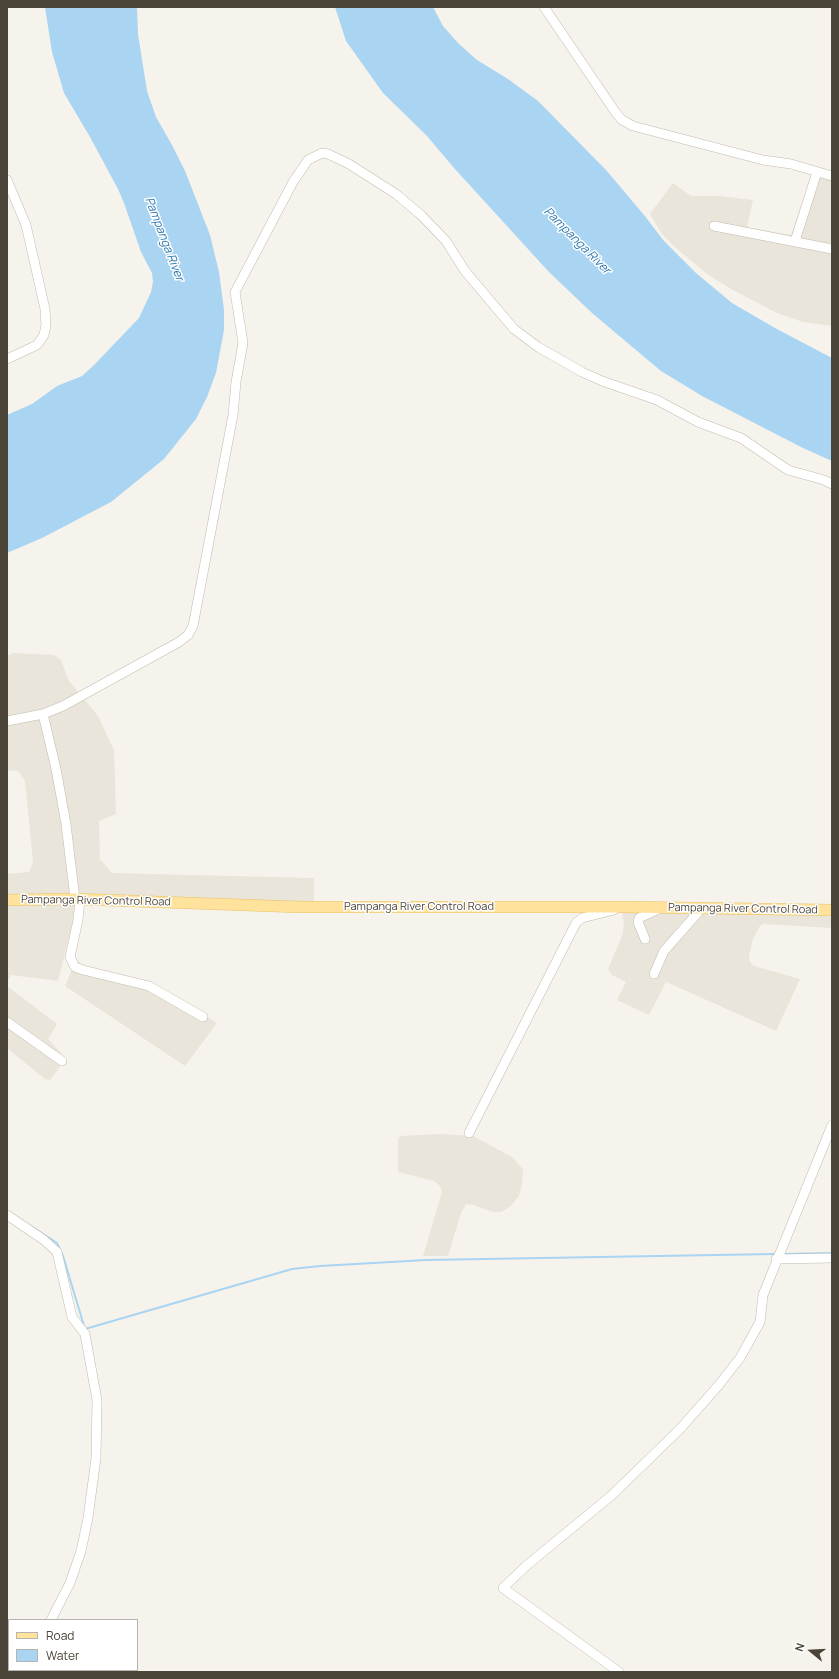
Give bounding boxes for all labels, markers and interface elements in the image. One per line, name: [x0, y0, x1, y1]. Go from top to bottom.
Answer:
water label: Pampanga River: [141, 195, 187, 283]
water label: Pampanga River: [541, 205, 613, 277]
street label: Pampanga River Control Road: [21, 893, 171, 909]
street label: Pampanga River Control Road: [344, 900, 494, 914]
street label: Pampanga River Control Road: [668, 901, 818, 917]
legend: [8, 1619, 138, 1671]
text: Road: [46, 1627, 74, 1644]
north arrow: [791, 1631, 831, 1671]
text: N: [791, 1641, 807, 1653]
text: Water: [46, 1647, 79, 1664]

